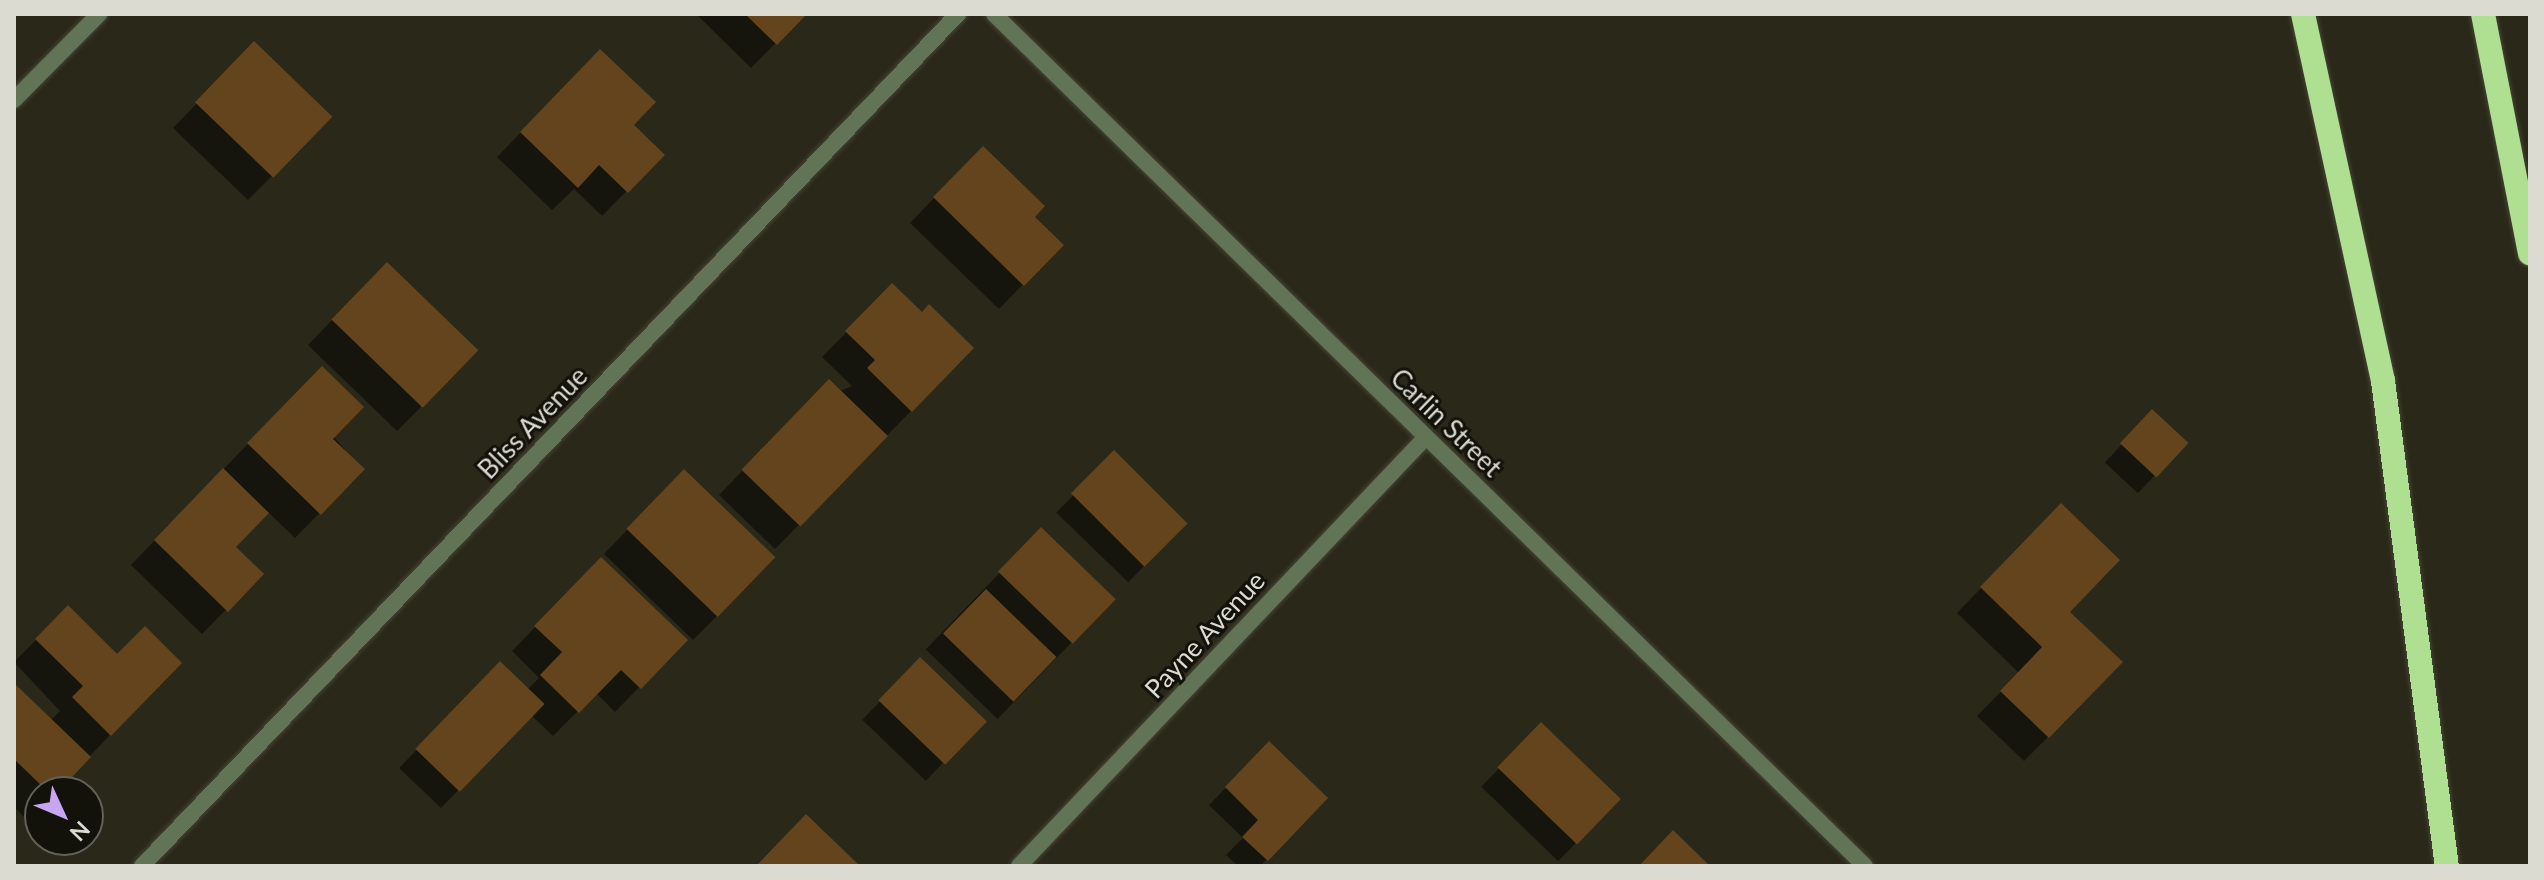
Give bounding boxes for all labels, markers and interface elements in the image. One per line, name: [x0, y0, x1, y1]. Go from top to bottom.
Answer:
street label: Bliss Avenue: [472, 360, 594, 486]
street label: Carlin Street: [1384, 363, 1508, 483]
street label: Payne Avenue: [1138, 565, 1272, 705]
north arrow: [24, 776, 104, 856]
text: N: [65, 816, 96, 847]

